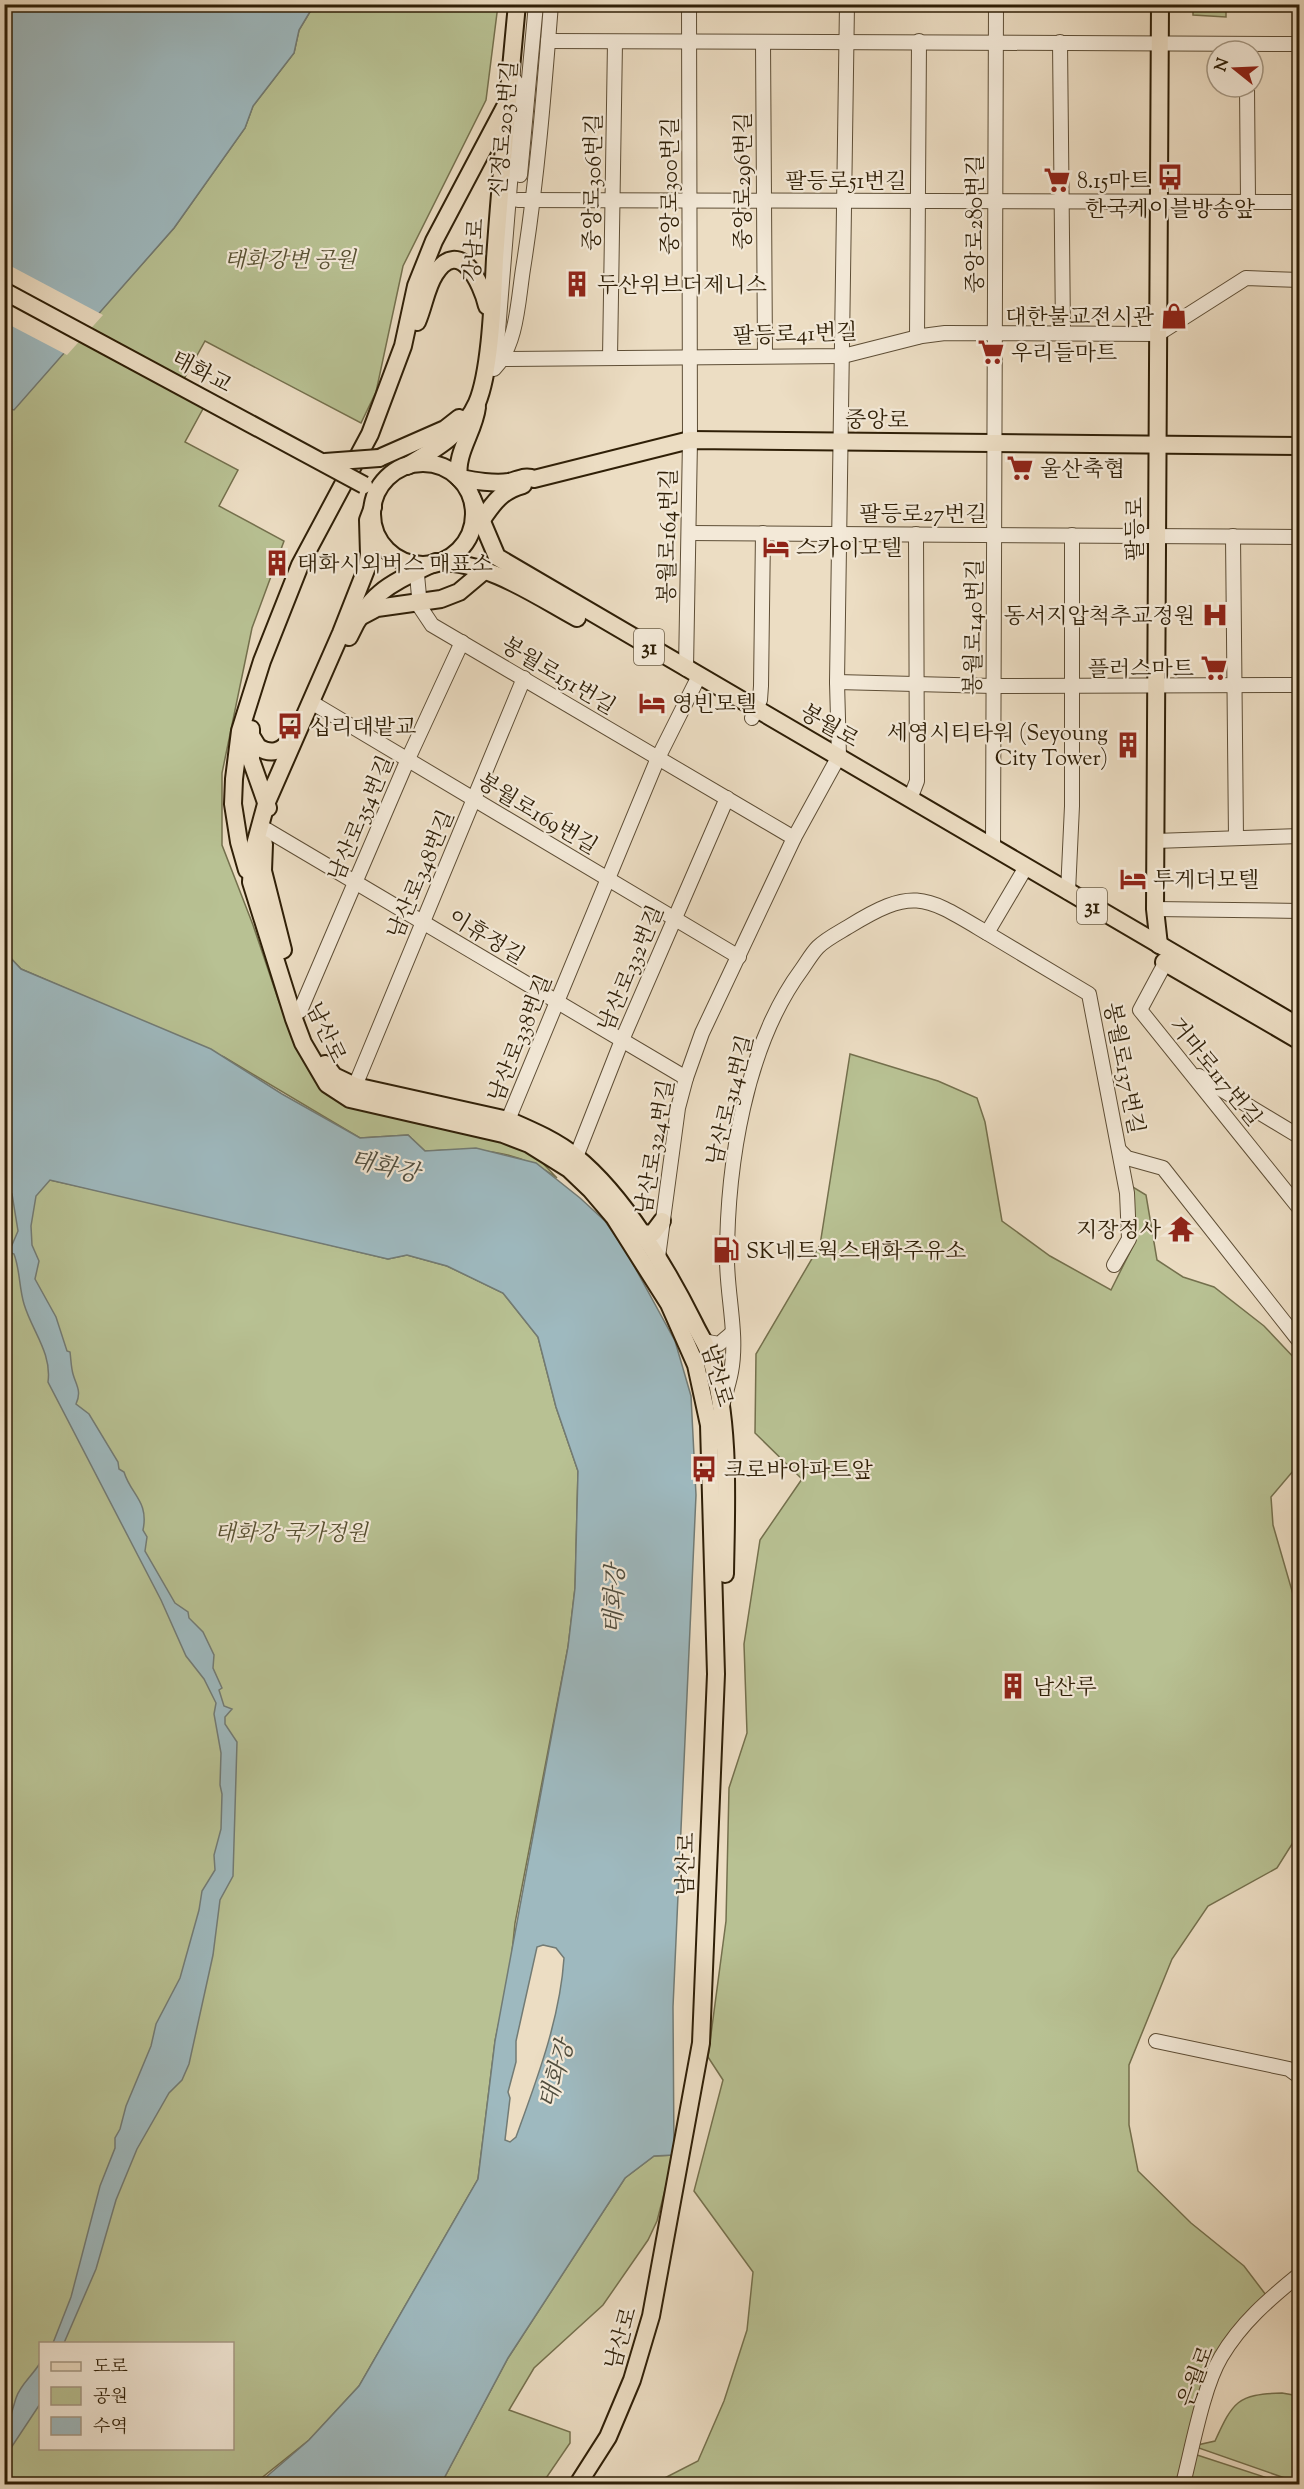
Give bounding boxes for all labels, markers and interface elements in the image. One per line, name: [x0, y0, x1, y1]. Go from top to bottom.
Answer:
north arrow: [1205, 39, 1265, 99]
text: N: [1210, 55, 1236, 75]
street label: 신정로203번길: [484, 60, 528, 199]
street label: 중앙로296번길: [729, 112, 761, 250]
street label: 중앙로306번길: [578, 113, 612, 251]
street label: 중앙로300번길: [656, 117, 688, 255]
street label: 중앙로280번길: [961, 154, 993, 294]
bus stop icon: 한국케이블방송앞: [1155, 162, 1185, 192]
supermarket icon: 8.15마트: [1042, 165, 1072, 195]
street label: 팔등로51번길: [785, 167, 907, 199]
place label: 8.15마트: [1077, 167, 1151, 199]
place label: 한국케이블방송앞: [1085, 195, 1256, 227]
street label: 강남로: [458, 217, 494, 283]
park label: 태화강변 공원: [224, 246, 358, 278]
building icon: 두산위브더제니스: [562, 269, 592, 299]
place label: 두산위브더제니스: [597, 271, 767, 303]
shop icon: 대한불교전시관: [1159, 301, 1189, 331]
place label: 대한불교전시관: [1005, 303, 1155, 335]
street label: 팔등로41번길: [732, 318, 858, 354]
supermarket icon: 우리들마트: [976, 337, 1006, 367]
place label: 우리들마트: [1011, 339, 1117, 371]
street label: 태화교: [165, 345, 236, 403]
street label: 중앙로: [845, 405, 909, 439]
supermarket icon: 울산축협: [1005, 453, 1035, 483]
place label: 울산축협: [1040, 455, 1125, 487]
street label: 봉월로164번길: [653, 468, 687, 604]
street label: 팔등로: [1121, 497, 1153, 561]
street label: 팔등로27번길: [859, 500, 987, 532]
hotel icon: 스카이모텔: [761, 532, 791, 562]
place label: 스카이모텔: [796, 534, 902, 566]
building icon: 태화시외버스 매표소: [262, 548, 292, 578]
place label: 태화시외버스 매표소: [297, 550, 493, 582]
street label: 봉월로140번길: [959, 559, 993, 695]
hospital icon: 동서지압척추교정원: [1200, 600, 1230, 630]
place label: 동서지압척추교정원: [1004, 602, 1195, 634]
road number: 31: [634, 629, 664, 665]
street label: 봉월로151번길: [494, 631, 621, 724]
supermarket icon: 플러스마트: [1199, 653, 1229, 683]
place label: 플러스마트: [1088, 655, 1194, 687]
hotel icon: 영빈모텔: [637, 688, 667, 718]
place label: 영빈모텔: [672, 690, 757, 722]
street label: 봉월로: [793, 698, 864, 757]
bus stop icon: 십리대밭교: [275, 711, 305, 741]
place label: 십리대밭교: [310, 713, 416, 745]
place label: 세영시티타워 (Seyoung City Tower): [887, 719, 1108, 776]
building icon: 세영시티타워 (Seyoung City Tower): [1113, 730, 1143, 760]
street label: 남산로354번길: [322, 751, 404, 887]
street label: 봉월로169번길: [470, 767, 603, 864]
street label: 남산로348번길: [381, 806, 464, 945]
hotel icon: 투게더모텔: [1118, 864, 1148, 894]
place label: 투게더모텔: [1153, 866, 1259, 898]
road number: 31: [1077, 888, 1107, 924]
street label: 남산로332번길: [592, 901, 674, 1037]
street label: 이휴정길: [441, 903, 530, 974]
street label: 남산로338번길: [482, 971, 562, 1108]
street label: 남산로: [296, 998, 352, 1069]
street label: 봉월로137번길: [1094, 1000, 1151, 1137]
street label: 거마로117번길: [1160, 1011, 1268, 1134]
street label: 남산로314번길: [700, 1032, 764, 1169]
street label: 남산로324번길: [629, 1078, 685, 1218]
water label: 태화강: [347, 1144, 426, 1193]
temple icon: 지장정사: [1166, 1214, 1196, 1244]
place label: 지장정사: [1076, 1216, 1162, 1248]
fuel station icon: SK네트웍스태화주유소: [711, 1235, 741, 1265]
place label: SK네트웍스태화주유소: [746, 1237, 966, 1269]
street label: 남산로: [691, 1341, 739, 1411]
bus stop icon: 크로바아파트앞: [689, 1454, 719, 1484]
place label: 크로바아파트앞: [724, 1456, 874, 1488]
park label: 태화강 국가정원: [214, 1519, 369, 1551]
water label: 태화강: [598, 1560, 634, 1634]
building icon: 남산루: [998, 1671, 1028, 1701]
place label: 남산루: [1033, 1673, 1097, 1705]
street label: 남산로: [671, 1832, 705, 1897]
water label: 태화강: [532, 2033, 585, 2113]
street label: 남산로: [599, 2304, 647, 2374]
legend: [39, 2342, 234, 2450]
street label: 은월로: [1171, 2342, 1224, 2413]
text: 도로: [93, 2355, 128, 2381]
text: 공원: [93, 2385, 128, 2411]
text: 수역: [93, 2415, 128, 2441]

